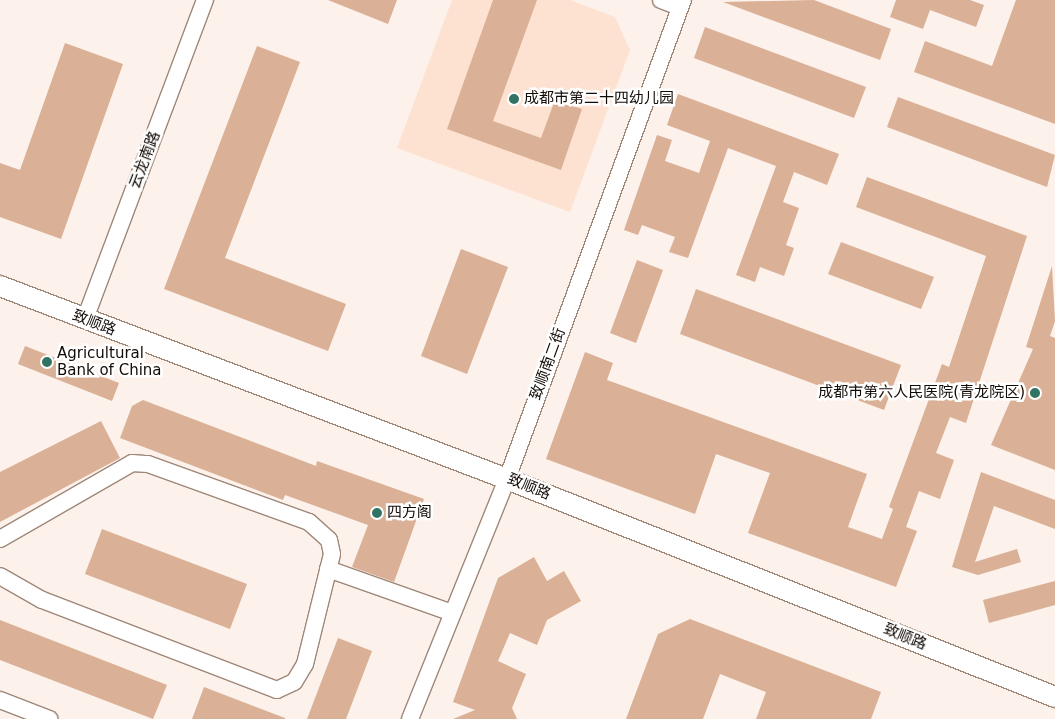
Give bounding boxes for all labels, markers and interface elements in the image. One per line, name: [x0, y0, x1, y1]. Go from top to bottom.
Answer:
place label: 成都市第二十四幼儿园: [524, 90, 674, 108]
marker: 成都市第二十四幼儿园: [508, 93, 520, 105]
street label: 云龙南路: [126, 129, 164, 191]
street label: 致顺路: [70, 307, 118, 339]
street label: 致顺南二街: [527, 326, 569, 402]
place label: Agricultural Bank of China: [57, 344, 162, 379]
marker: Agricultural Bank of China: [41, 356, 53, 368]
place label: 成都市第六人民医院(青龙院区): [818, 384, 1025, 402]
marker: 成都市第六人民医院(青龙院区): [1029, 387, 1041, 399]
street label: 致顺路: [505, 470, 553, 504]
place label: 四方阁: [387, 504, 432, 522]
marker: 四方阁: [371, 507, 383, 519]
street label: 致顺路: [881, 620, 929, 654]

